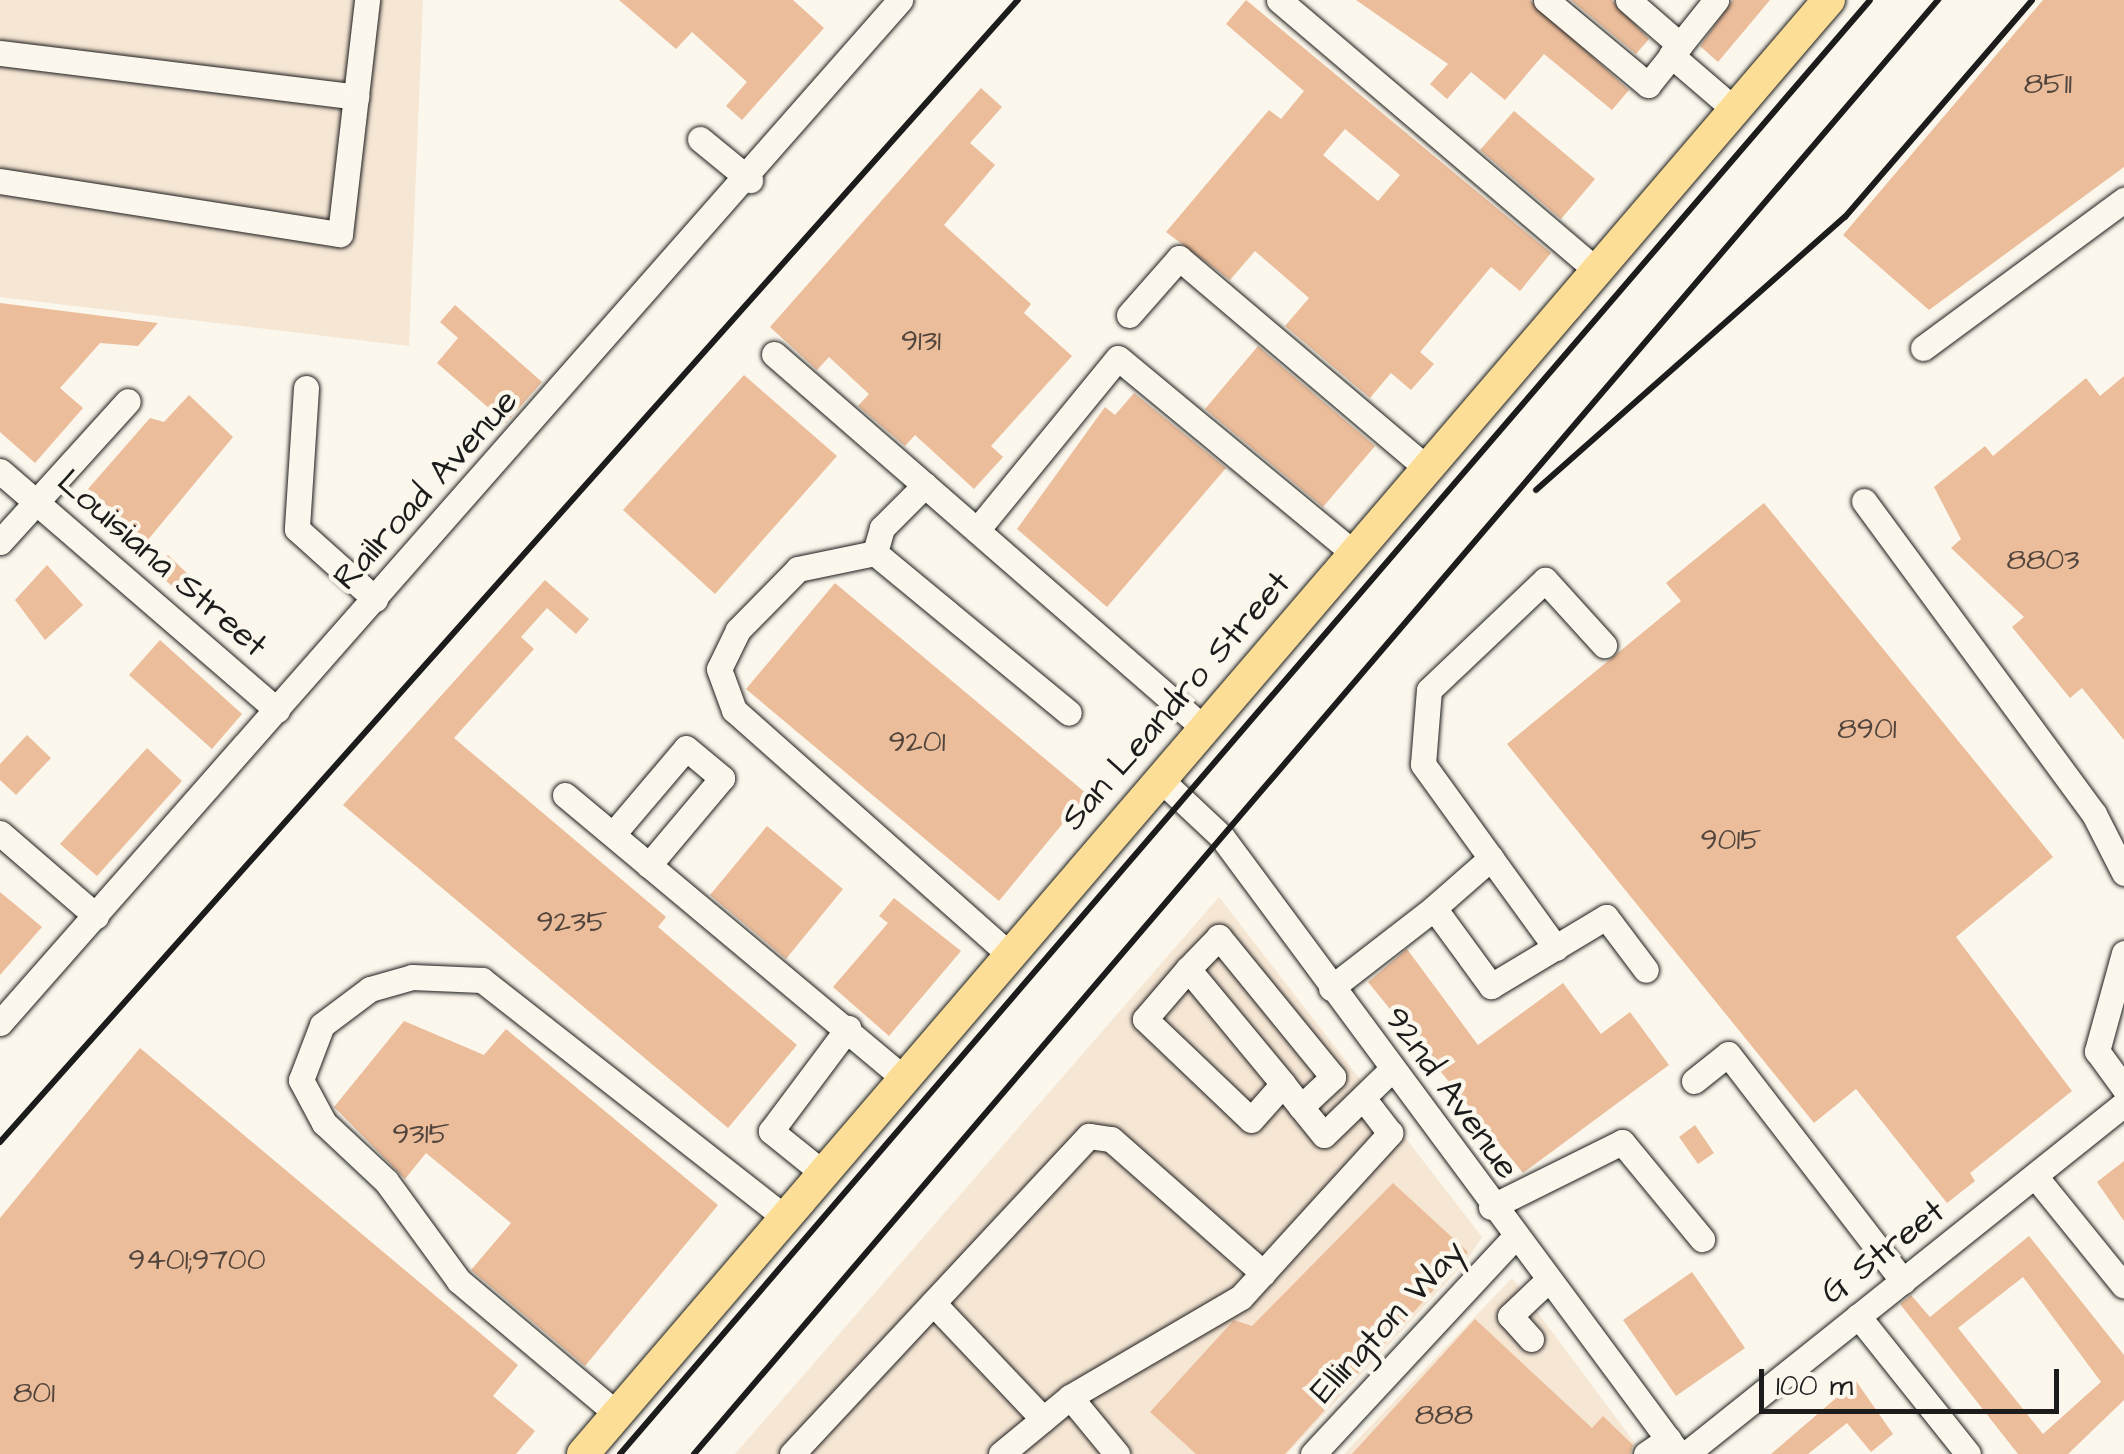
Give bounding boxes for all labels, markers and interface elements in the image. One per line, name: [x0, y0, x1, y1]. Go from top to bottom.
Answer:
house number: 8511: [2024, 66, 2072, 102]
house number: 9131: [901, 323, 941, 359]
street label: Railroad Avenue: [325, 381, 527, 599]
street label: Louisiana Street: [48, 461, 276, 667]
house number: 8803: [2006, 542, 2080, 578]
street label: San Leandro Street: [1052, 563, 1300, 839]
house number: 8901: [1837, 711, 1897, 747]
house number: 9201: [888, 724, 946, 760]
house number: 9015: [1700, 822, 1762, 858]
house number: 9235: [537, 904, 607, 940]
street label: 92nd Avenue: [1374, 998, 1528, 1188]
house number: 9315: [392, 1116, 450, 1152]
street label: G Street: [1812, 1190, 1954, 1314]
street label: Ellington Way: [1302, 1232, 1474, 1412]
house number: 9401;9700: [128, 1242, 266, 1278]
scale bar: [1764, 1349, 2064, 1411]
text: 100 m: [1776, 1365, 1853, 1407]
house number: 801: [13, 1375, 55, 1411]
house number: 888: [1415, 1397, 1473, 1433]

